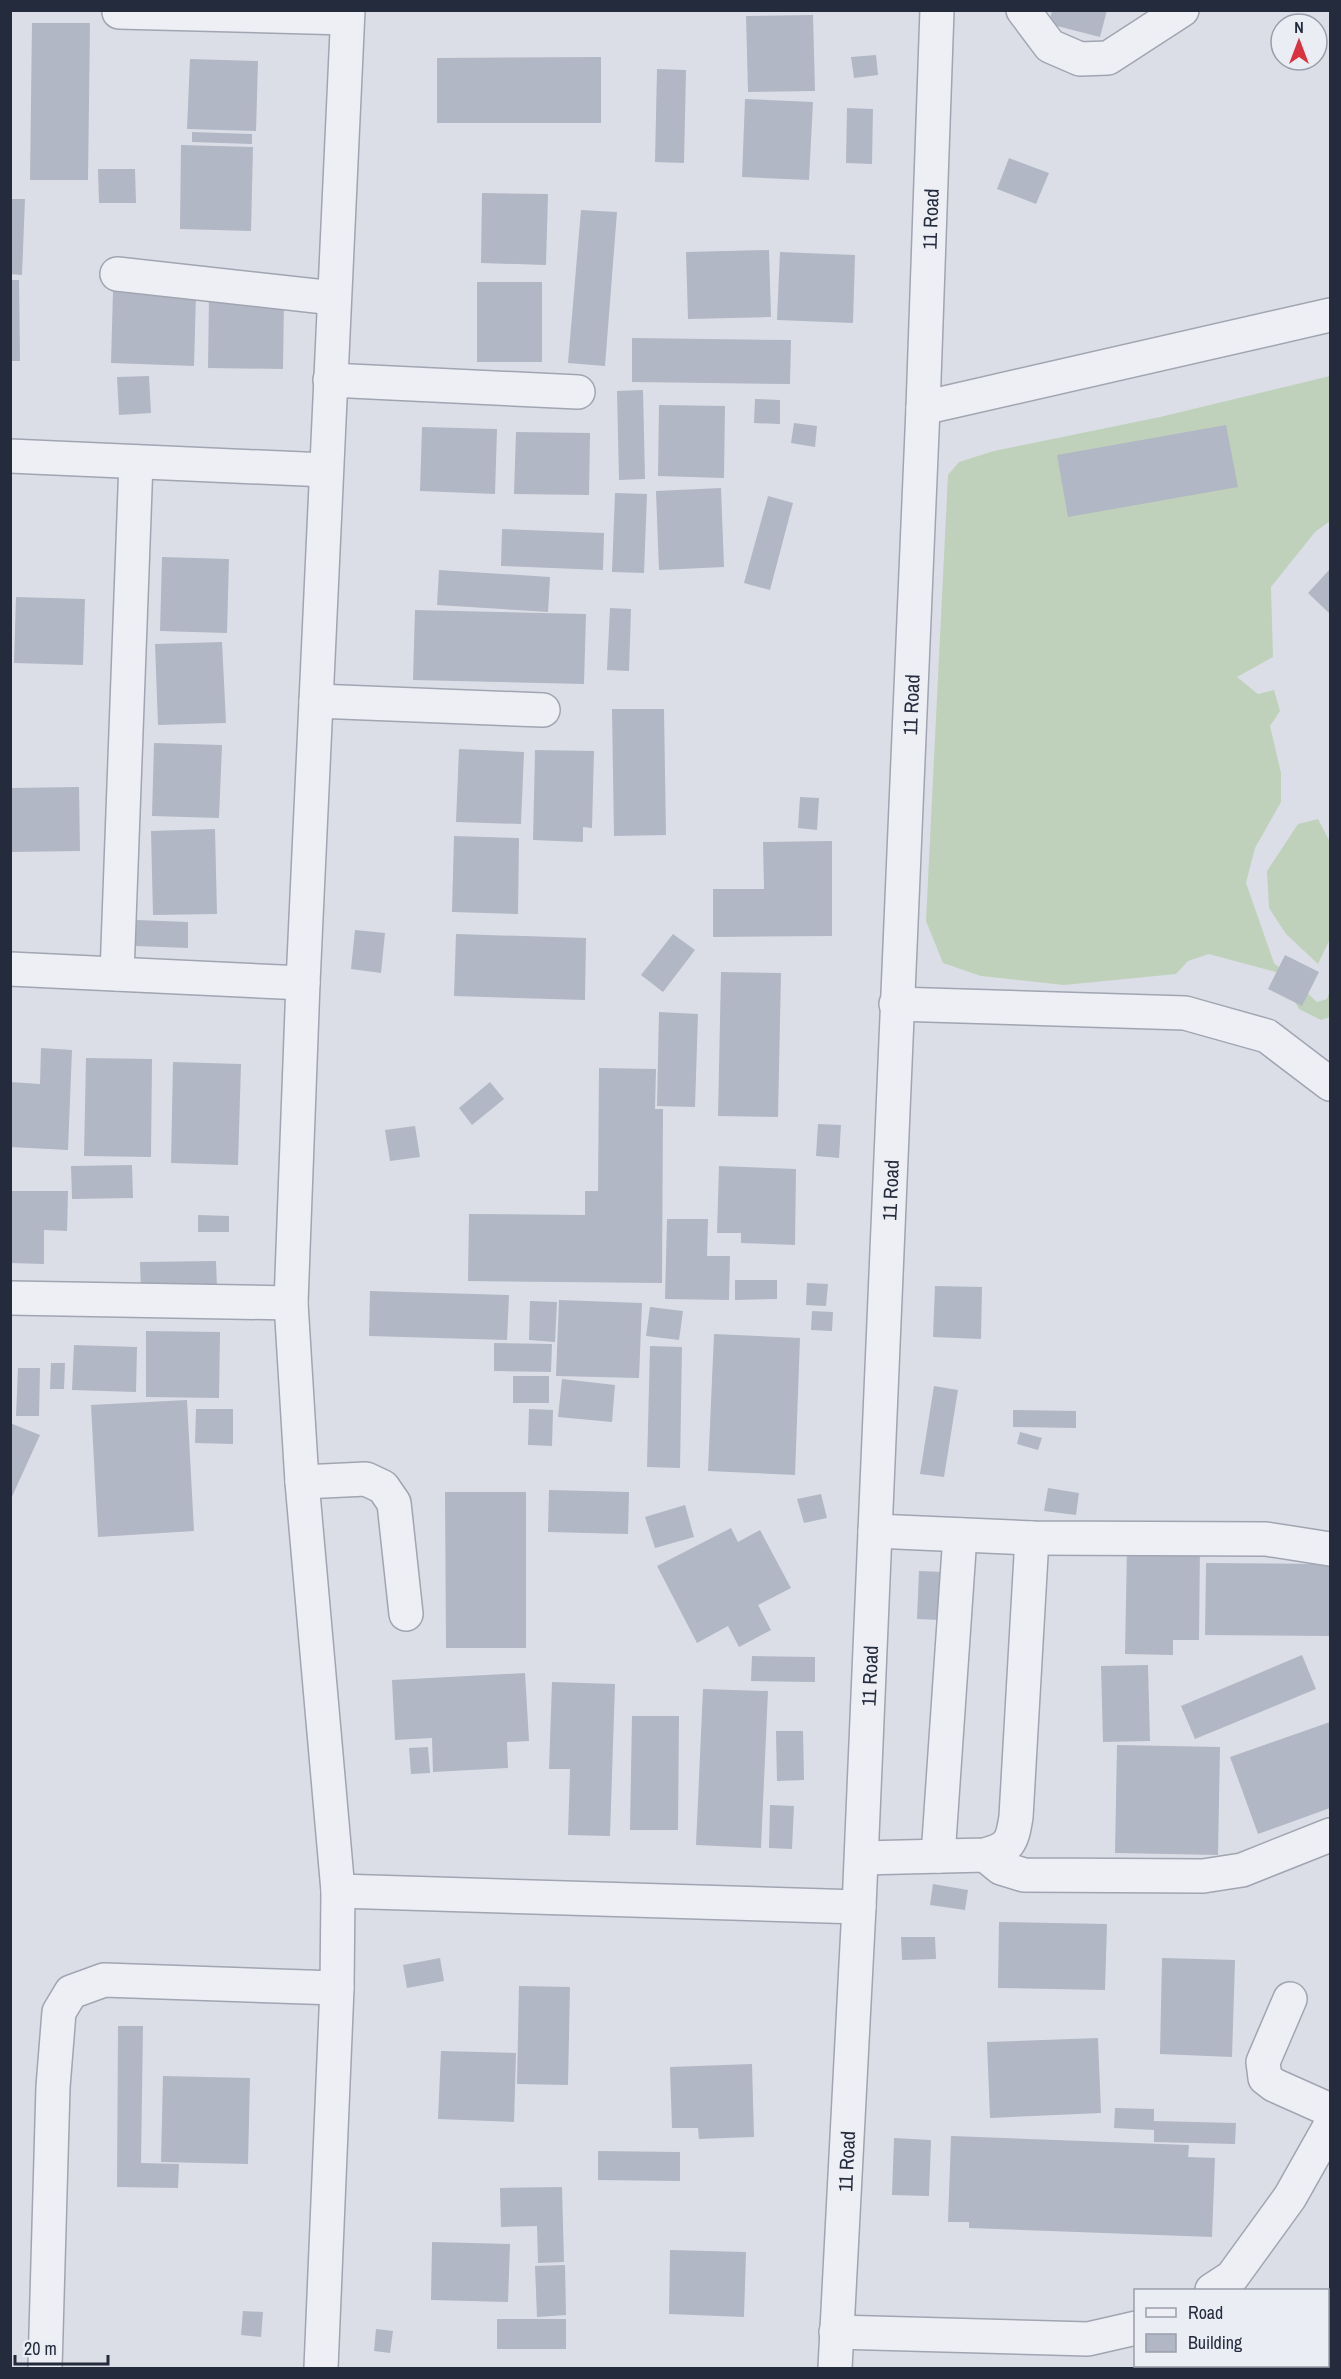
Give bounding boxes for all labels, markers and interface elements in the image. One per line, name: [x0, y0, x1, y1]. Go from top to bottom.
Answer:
north arrow: [1269, 12, 1329, 72]
text: N: [1294, 16, 1304, 38]
street label: 11 Road: [915, 188, 944, 250]
street label: 11 Road: [896, 674, 925, 736]
street label: 11 Road: [875, 1159, 904, 1221]
street label: 11 Road: [854, 1645, 884, 1707]
street label: 11 Road: [831, 2130, 861, 2192]
legend: [1134, 2289, 1329, 2367]
text: Road: [1188, 2300, 1223, 2325]
scale bar: [15, 2328, 108, 2366]
text: Building: [1188, 2330, 1243, 2355]
text: 20 m: [24, 2336, 57, 2361]

